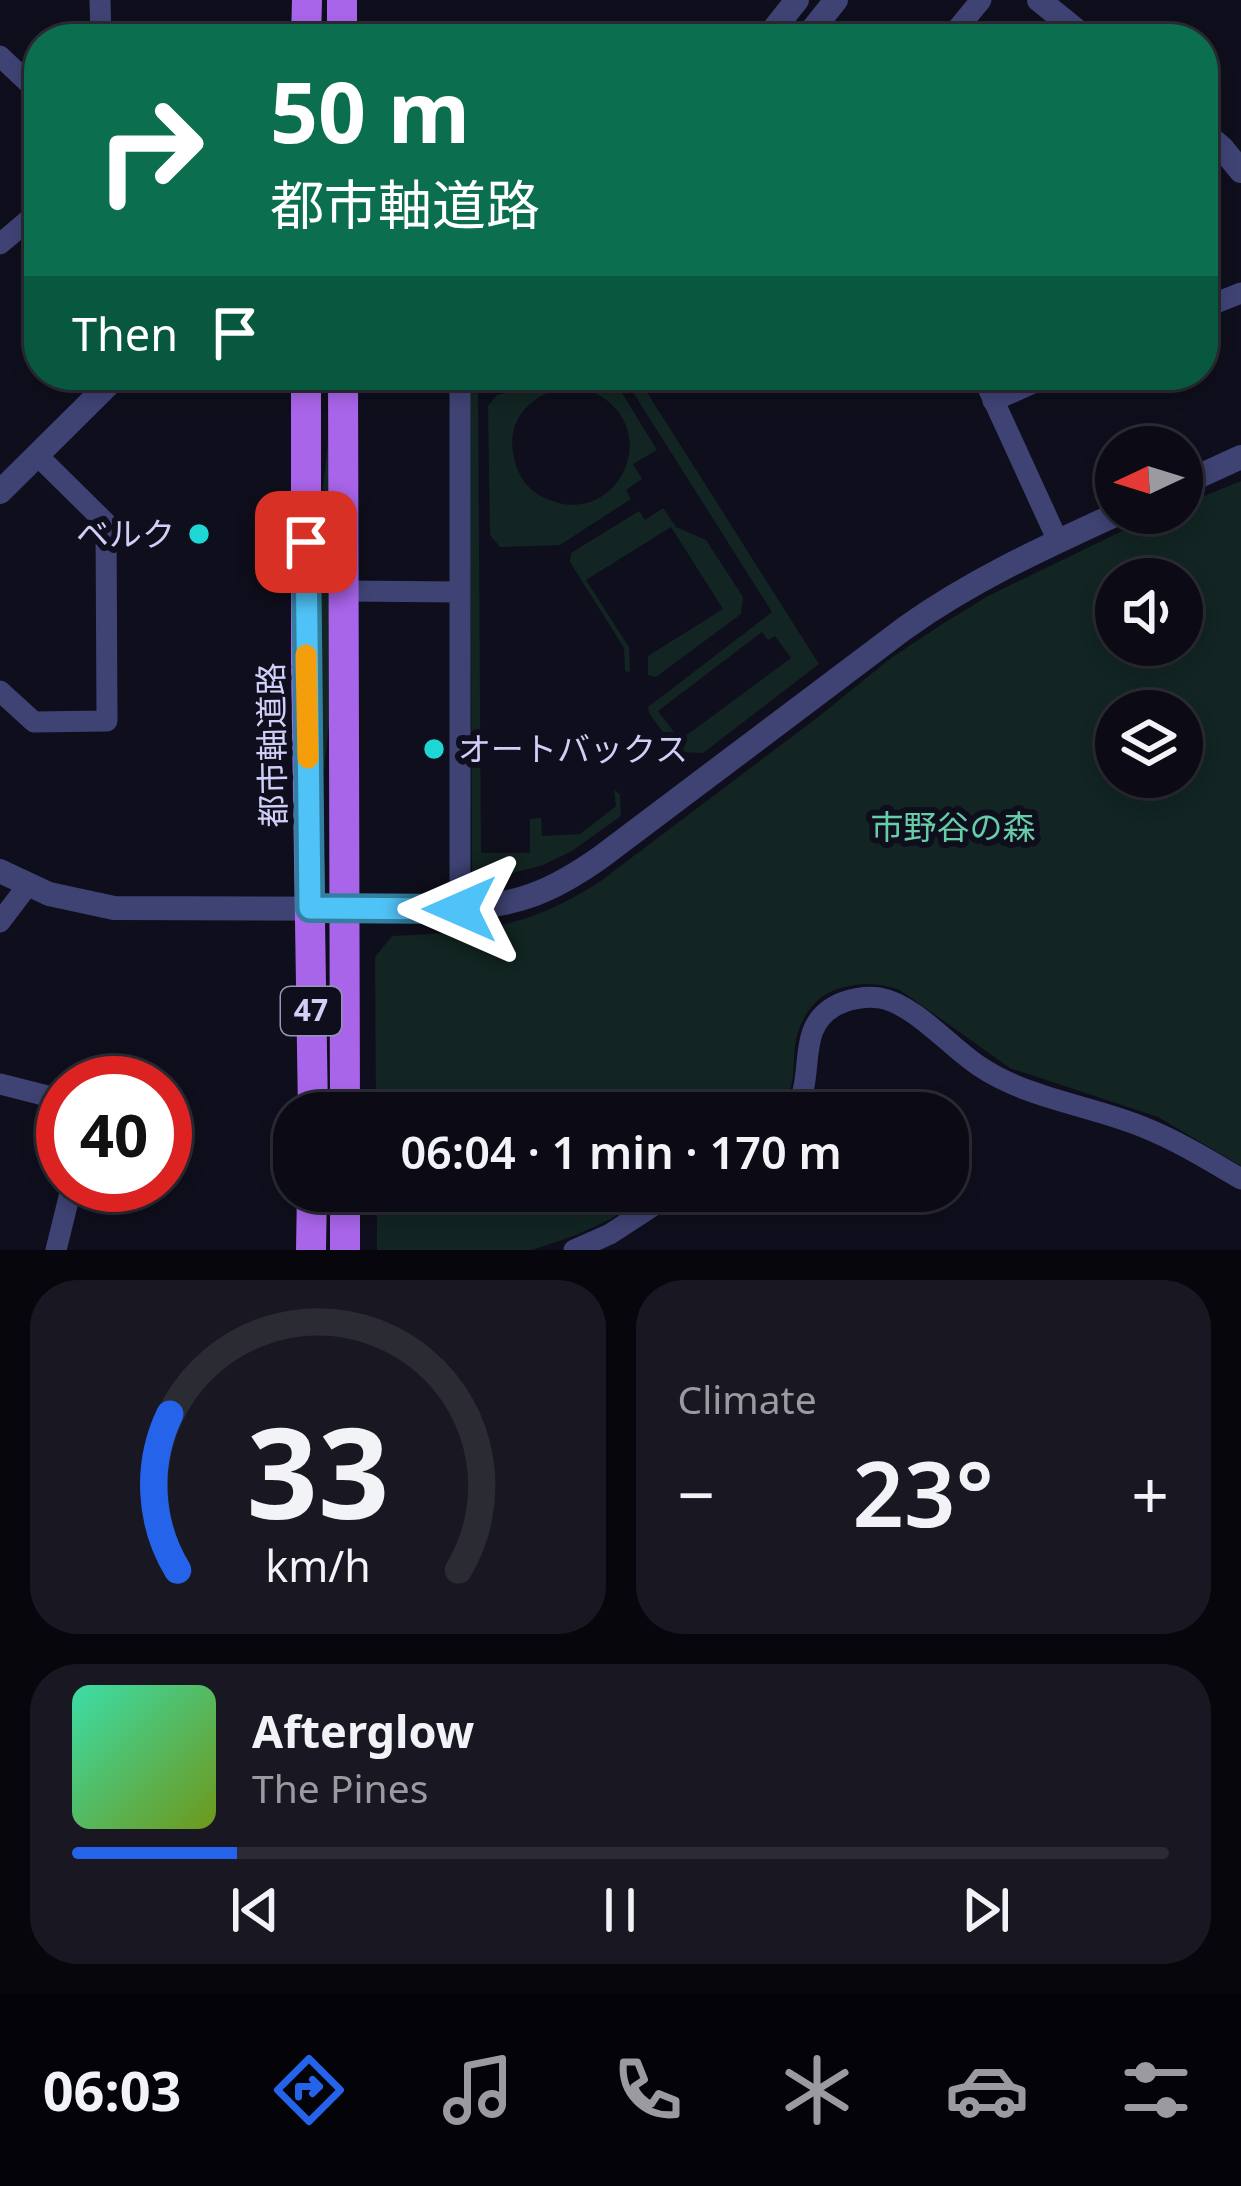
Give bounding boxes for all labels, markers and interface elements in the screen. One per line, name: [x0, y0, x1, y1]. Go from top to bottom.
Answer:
text: 50 m: [270, 53, 470, 168]
icon: right: [72, 72, 228, 228]
text: 都市軸道路: [270, 167, 540, 241]
icon: arrive: [202, 300, 268, 366]
text: Then: [72, 303, 178, 364]
north arrow: [1095, 426, 1203, 534]
map controls: [1095, 426, 1203, 798]
pin: [255, 491, 357, 593]
icon: arrive: [273, 509, 339, 575]
place label: ベルク: [76, 511, 175, 556]
marker: ベルク: [186, 521, 212, 547]
button: sound: [1095, 558, 1203, 666]
street label: 都市軸道路: [248, 662, 295, 828]
button: layers: [1095, 690, 1203, 798]
place label: オートバックス: [458, 726, 688, 771]
marker: オートバックス: [421, 736, 447, 762]
park label: 市野谷の森: [871, 804, 1036, 849]
position arrow: [397, 846, 523, 972]
road number: 47: [281, 987, 341, 1035]
speed limit sign: 40: [36, 1056, 192, 1212]
text: 06:04 · 1 min · 170 m: [400, 1121, 842, 1182]
text: Climate: [678, 1372, 817, 1425]
text: 33: [246, 1386, 389, 1556]
text: 23°: [853, 1431, 994, 1553]
text: −: [678, 1448, 715, 1538]
text: +: [1131, 1448, 1169, 1538]
text: km/h: [265, 1536, 370, 1595]
text: Afterglow: [252, 1700, 474, 1761]
text: The Pines: [252, 1761, 428, 1814]
icon: previous: [222, 1877, 288, 1943]
icon: pause: [587, 1877, 653, 1943]
icon: next: [953, 1877, 1019, 1943]
icon: directions: [267, 2048, 351, 2132]
icon: music: [436, 2048, 520, 2132]
icon: phone: [606, 2048, 690, 2132]
icon: climate: [775, 2048, 859, 2132]
icon: car: [945, 2048, 1029, 2132]
icon: filters: [1114, 2048, 1198, 2132]
text: 06:03: [43, 2053, 181, 2127]

